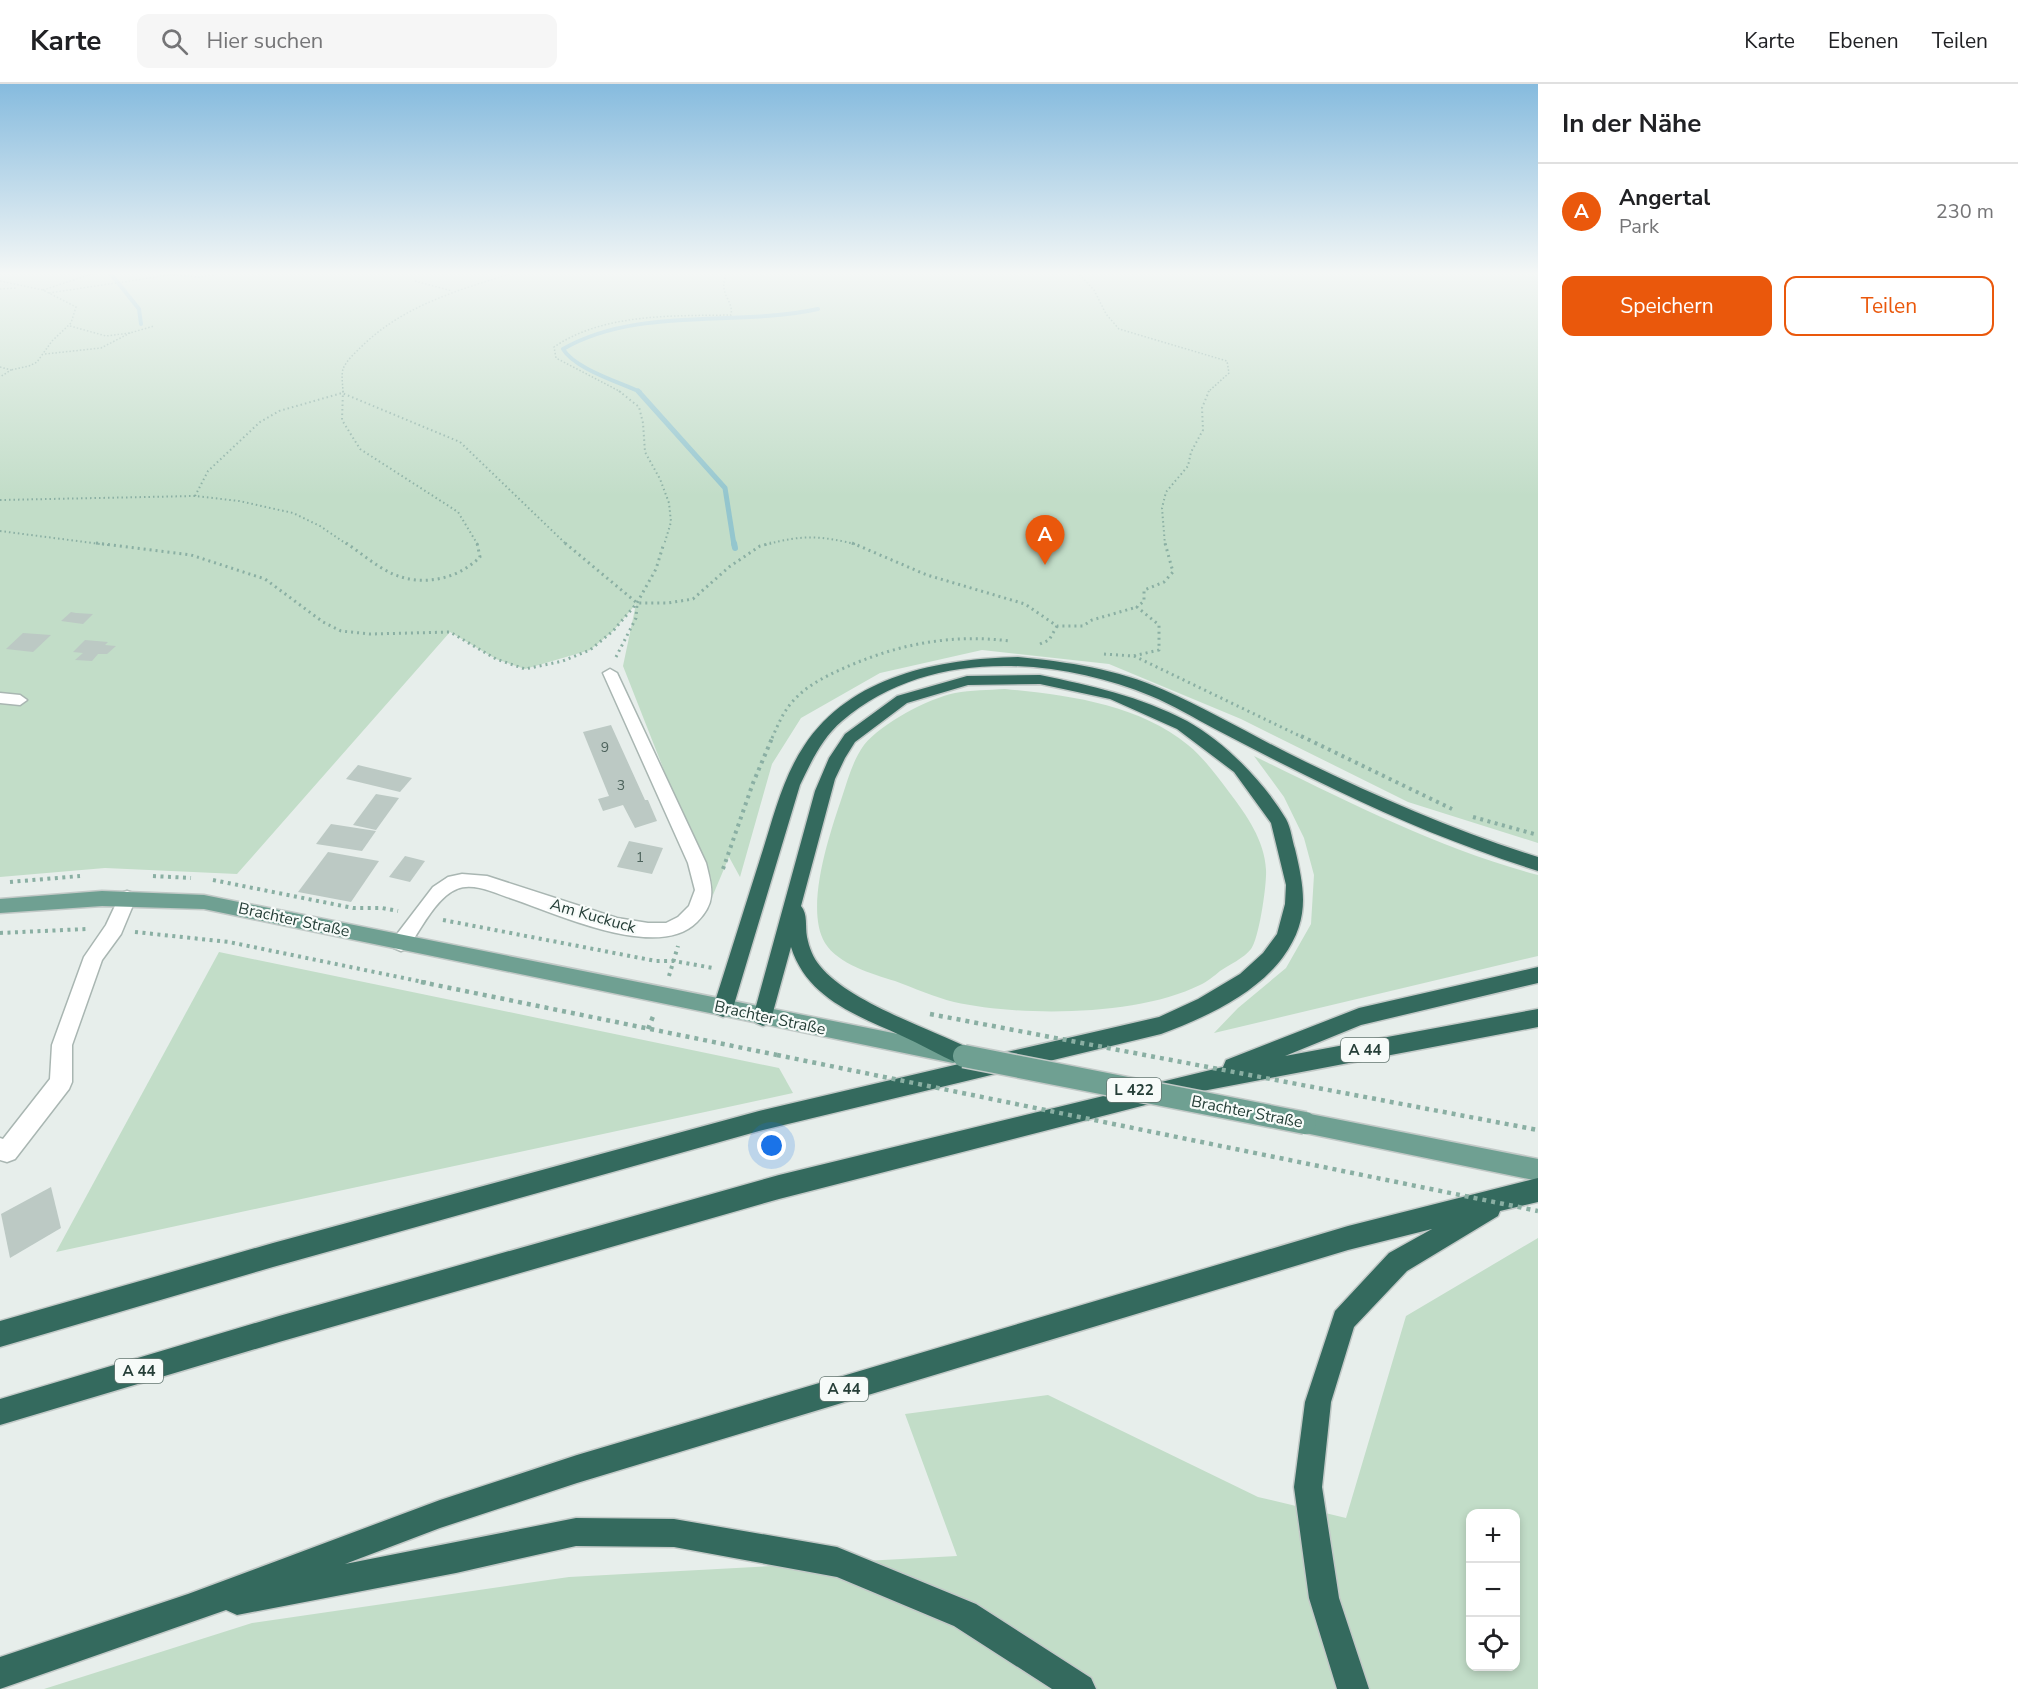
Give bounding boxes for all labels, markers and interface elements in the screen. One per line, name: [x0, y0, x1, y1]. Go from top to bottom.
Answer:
search box: [137, 14, 557, 68]
text: Karte: [30, 22, 101, 60]
icon: search: [158, 25, 191, 58]
text: Hier suchen: [206, 26, 323, 56]
text: Karte: [1744, 27, 1795, 55]
text: Ebenen: [1828, 27, 1899, 55]
text: Teilen: [1932, 27, 1988, 55]
text: In der Nähe: [1562, 106, 1701, 141]
text: Angertal: [1619, 183, 1710, 213]
text: A: [1574, 198, 1589, 225]
text: 230 m: [1936, 198, 1994, 225]
text: Park: [1619, 213, 1659, 240]
button: Speichern: [1562, 276, 1772, 336]
button: Teilen: [1784, 276, 1994, 336]
pin: A: [1026, 516, 1064, 565]
house number: 9: [601, 738, 609, 757]
house number: 3: [617, 776, 625, 795]
house number: 1: [636, 848, 644, 867]
street label: Am Kuckuck: [548, 893, 639, 939]
street label: Brachter Straße: [236, 897, 352, 943]
street label: Brachter Straße: [712, 995, 828, 1041]
road number: A 44: [1341, 1038, 1389, 1062]
road number: L 422: [1107, 1078, 1161, 1102]
street label: Brachter Straße: [1189, 1090, 1305, 1134]
your location: [757, 1131, 786, 1160]
road number: A 44: [115, 1359, 163, 1383]
road number: A 44: [820, 1377, 868, 1401]
map controls: [1466, 1509, 1520, 1671]
button: +: [1466, 1509, 1520, 1563]
button: −: [1466, 1563, 1520, 1617]
button: locate: [1466, 1617, 1520, 1671]

